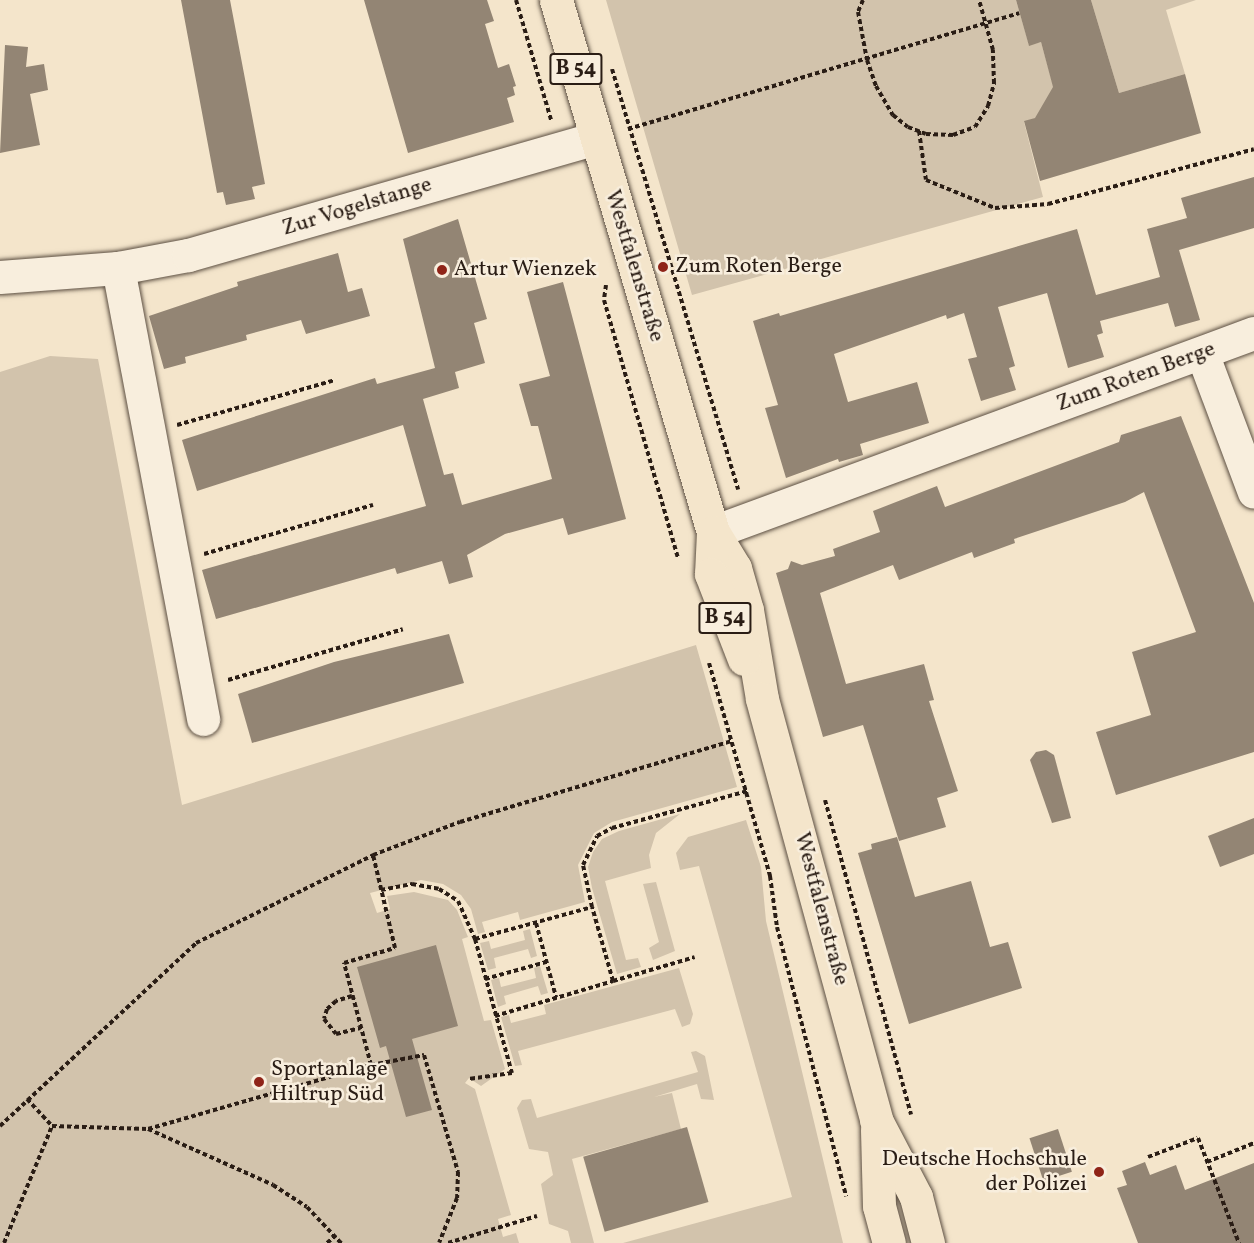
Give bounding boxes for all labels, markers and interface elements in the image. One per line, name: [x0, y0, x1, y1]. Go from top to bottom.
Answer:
road number: B 54: [549, 51, 603, 87]
street label: Zur Vogelstange: [279, 172, 435, 242]
street label: Westfalenstraße: [598, 187, 670, 345]
place label: Zum Roten Berge: [675, 254, 842, 280]
place label: Artur Wienzek: [454, 257, 597, 283]
marker: Zum Roten Berge: [656, 260, 670, 274]
marker: Artur Wienzek: [435, 263, 449, 277]
street label: Zum Roten Berge: [1053, 336, 1219, 418]
road number: B 54: [698, 600, 752, 636]
street label: Westfalenstraße: [788, 830, 854, 988]
place label: Sportanlage Hiltrup Süd: [271, 1056, 388, 1108]
marker: Sportanlage Hiltrup Süd: [252, 1075, 266, 1089]
place label: Deutsche Hochschule der Polizei: [882, 1146, 1087, 1198]
marker: Deutsche Hochschule der Polizei: [1092, 1165, 1106, 1179]

